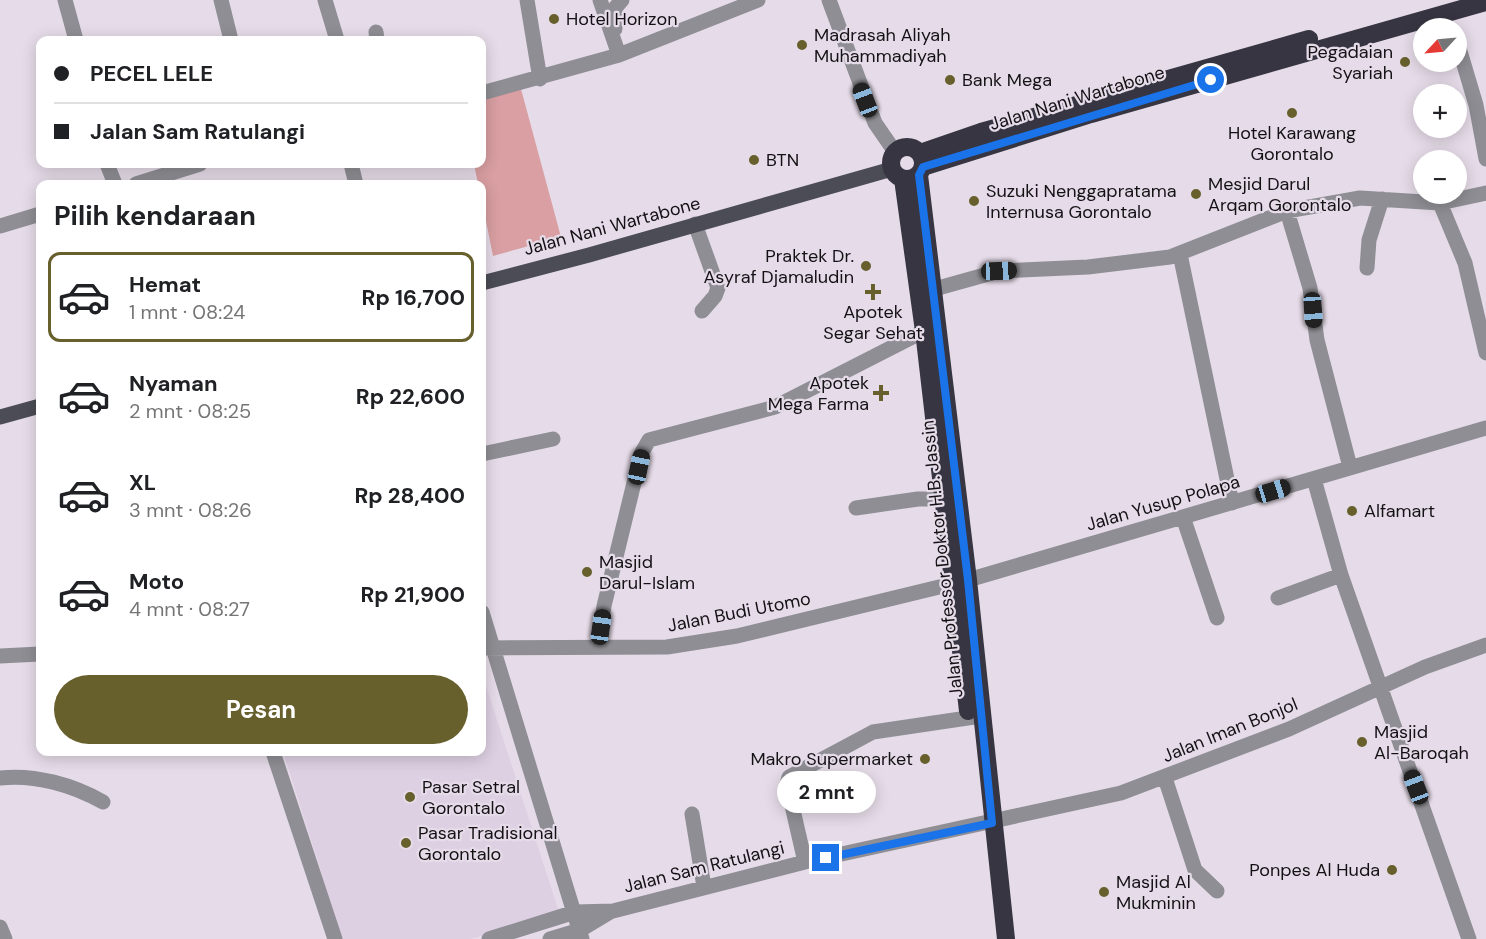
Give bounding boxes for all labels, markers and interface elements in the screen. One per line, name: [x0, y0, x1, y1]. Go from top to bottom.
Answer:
place label: Hotel Horizon: [566, 7, 678, 31]
marker: Hotel Horizon: [547, 12, 561, 26]
north arrow: [1413, 18, 1467, 72]
map controls: [1413, 18, 1467, 204]
place label: Madrasah Aliyah Muhammadiyah: [814, 23, 951, 68]
marker: Madrasah Aliyah Muhammadiyah: [795, 38, 809, 52]
place label: Pegadaian Syariah: [1308, 40, 1393, 85]
marker: Pegadaian Syariah: [1398, 55, 1412, 69]
text: PECEL LELE: [90, 59, 213, 88]
street label: Jalan Nani Wartabone: [987, 60, 1167, 136]
route start: [1197, 66, 1224, 93]
place label: Bank Mega: [962, 68, 1052, 92]
marker: Bank Mega: [943, 73, 957, 87]
car: [850, 80, 880, 120]
button: +: [1413, 84, 1467, 138]
marker: Hotel Karawang Gorontalo: [1285, 106, 1299, 120]
text: Jalan Sam Ratulangi: [90, 117, 305, 146]
place label: Hotel Karawang Gorontalo: [1228, 121, 1356, 166]
place label: BTN: [766, 148, 799, 172]
button: −: [1413, 150, 1467, 204]
marker: BTN: [747, 153, 761, 167]
place label: Mesjid Darul Arqam Gorontalo: [1208, 172, 1351, 217]
place label: Suzuki Nenggapratama Internusa Gorontalo: [986, 179, 1177, 224]
marker: Mesjid Darul Arqam Gorontalo: [1189, 187, 1203, 201]
street label: Jalan Nani Wartabone: [521, 191, 703, 261]
marker: Suzuki Nenggapratama Internusa Gorontalo: [967, 194, 981, 208]
text: Pilih kendaraan: [54, 198, 256, 233]
place label: Praktek Dr. Asyraf Djamaludin: [703, 244, 854, 289]
marker: Praktek Dr. Asyraf Djamaludin: [859, 259, 873, 273]
car: [981, 261, 1017, 281]
icon: car: [57, 270, 111, 324]
text: Hemat: [129, 270, 201, 299]
text: Rp 16,700: [362, 283, 465, 312]
marker: Apotek Segar Sehat: [866, 285, 880, 299]
car: [1303, 291, 1323, 329]
text: 1 mnt · 08:24: [129, 299, 246, 325]
place label: Apotek Segar Sehat: [823, 300, 923, 345]
icon: car: [57, 369, 111, 423]
text: Nyaman: [129, 369, 218, 398]
place label: Apotek Mega Farma: [768, 371, 869, 416]
text: Rp 22,600: [356, 382, 465, 411]
marker: Apotek Mega Farma: [874, 386, 888, 400]
text: 2 mnt · 08:25: [129, 398, 251, 424]
street label: Jalan Professor Doktor H.B. Jassin: [915, 419, 969, 699]
car: [626, 448, 652, 486]
icon: car: [57, 468, 111, 522]
text: XL: [129, 468, 156, 497]
street label: Jalan Yusup Polapa: [1083, 470, 1243, 536]
car: [1253, 477, 1293, 505]
text: Rp 28,400: [354, 481, 465, 510]
text: 3 mnt · 08:26: [129, 497, 252, 523]
place label: Alfamart: [1364, 499, 1435, 523]
marker: Alfamart: [1345, 504, 1359, 518]
place label: Masjid Darul-Islam: [599, 550, 695, 595]
marker: Masjid Darul-Islam: [580, 565, 594, 579]
icon: car: [57, 567, 111, 621]
text: Moto: [129, 567, 184, 596]
text: Rp 21,900: [360, 580, 465, 609]
street label: Jalan Budi Utomo: [665, 586, 813, 638]
text: 4 mnt · 08:27: [129, 596, 250, 622]
car: [590, 608, 612, 646]
button: Pesan: [54, 675, 468, 744]
street label: Jalan Iman Bonjol: [1159, 692, 1301, 768]
place label: Masjid Al-Baroqah: [1374, 720, 1469, 765]
marker: Masjid Al-Baroqah: [1355, 735, 1369, 749]
place label: Makro Supermarket: [750, 747, 913, 771]
marker: Makro Supermarket: [918, 752, 932, 766]
car: [1401, 767, 1431, 807]
callout: 2 mnt: [776, 771, 876, 813]
place label: Pasar Setral Gorontalo: [422, 775, 520, 820]
text: 2 mnt: [798, 779, 855, 805]
marker: Pasar Setral Gorontalo: [403, 790, 417, 804]
place label: Pasar Tradisional Gorontalo: [418, 821, 557, 866]
street label: Jalan Sam Ratulangi: [621, 835, 787, 899]
marker: Pasar Tradisional Gorontalo: [399, 836, 413, 850]
route end: [812, 844, 839, 871]
place label: Ponpes Al Huda: [1249, 858, 1380, 882]
marker: Ponpes Al Huda: [1385, 863, 1399, 877]
place label: Masjid Al Mukminin: [1116, 870, 1196, 915]
marker: Masjid Al Mukminin: [1097, 885, 1111, 899]

